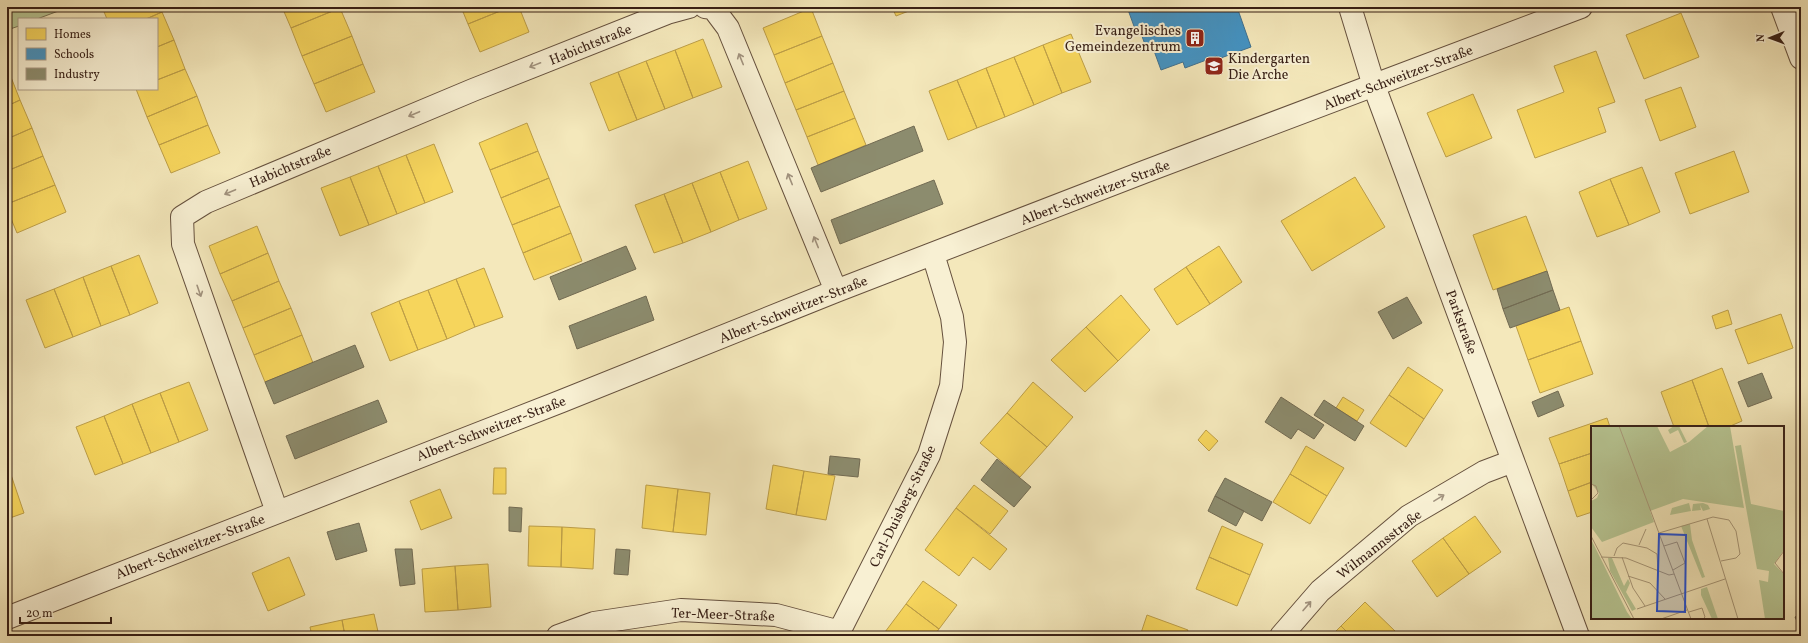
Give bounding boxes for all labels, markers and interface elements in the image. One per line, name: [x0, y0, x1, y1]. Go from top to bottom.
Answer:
legend: [18, 18, 158, 90]
north arrow: [1750, 18, 1790, 58]
street label: Habichtstraße: [547, 20, 635, 71]
place label: Evangelisches Gemeindezentrum: [1065, 22, 1181, 57]
text: Homes: [54, 27, 91, 43]
building icon: Evangelisches Gemeindezentrum: [1184, 27, 1206, 49]
text: N: [1754, 34, 1769, 42]
street label: Albert-Schweitzer-Straße: [1321, 41, 1476, 116]
text: Schools: [54, 47, 94, 63]
place label: Kindergarten Die Arche: [1228, 50, 1310, 85]
one-way arrow: [736, 54, 744, 66]
school or university icon: Kindergarten Die Arche: [1203, 55, 1225, 77]
one-way arrow: [529, 62, 541, 70]
text: Industry: [54, 67, 100, 83]
one-way arrow: [409, 111, 421, 119]
street label: Habichtstraße: [247, 141, 335, 193]
street label: Albert-Schweitzer-Straße: [1018, 156, 1173, 231]
one-way arrow: [786, 174, 793, 186]
one-way arrow: [224, 188, 236, 196]
one-way arrow: [811, 236, 819, 248]
street label: Albert-Schweitzer-Straße: [717, 272, 871, 349]
one-way arrow: [196, 284, 204, 296]
street label: Parkstraße: [1440, 288, 1481, 358]
street label: Albert-Schweitzer-Straße: [414, 392, 569, 467]
inset map: [1591, 426, 1784, 619]
street label: Carl-Duisberg-Straße: [866, 442, 941, 571]
one-way arrow: [1433, 494, 1445, 502]
street label: Wilmannsstraße: [1334, 506, 1427, 584]
street label: Albert-Schweitzer-Straße: [113, 510, 268, 585]
scale bar: [20, 599, 111, 625]
one-way arrow: [1302, 601, 1311, 612]
street label: Ter-Meer-Straße: [671, 604, 775, 627]
text: 20 m: [26, 606, 53, 622]

